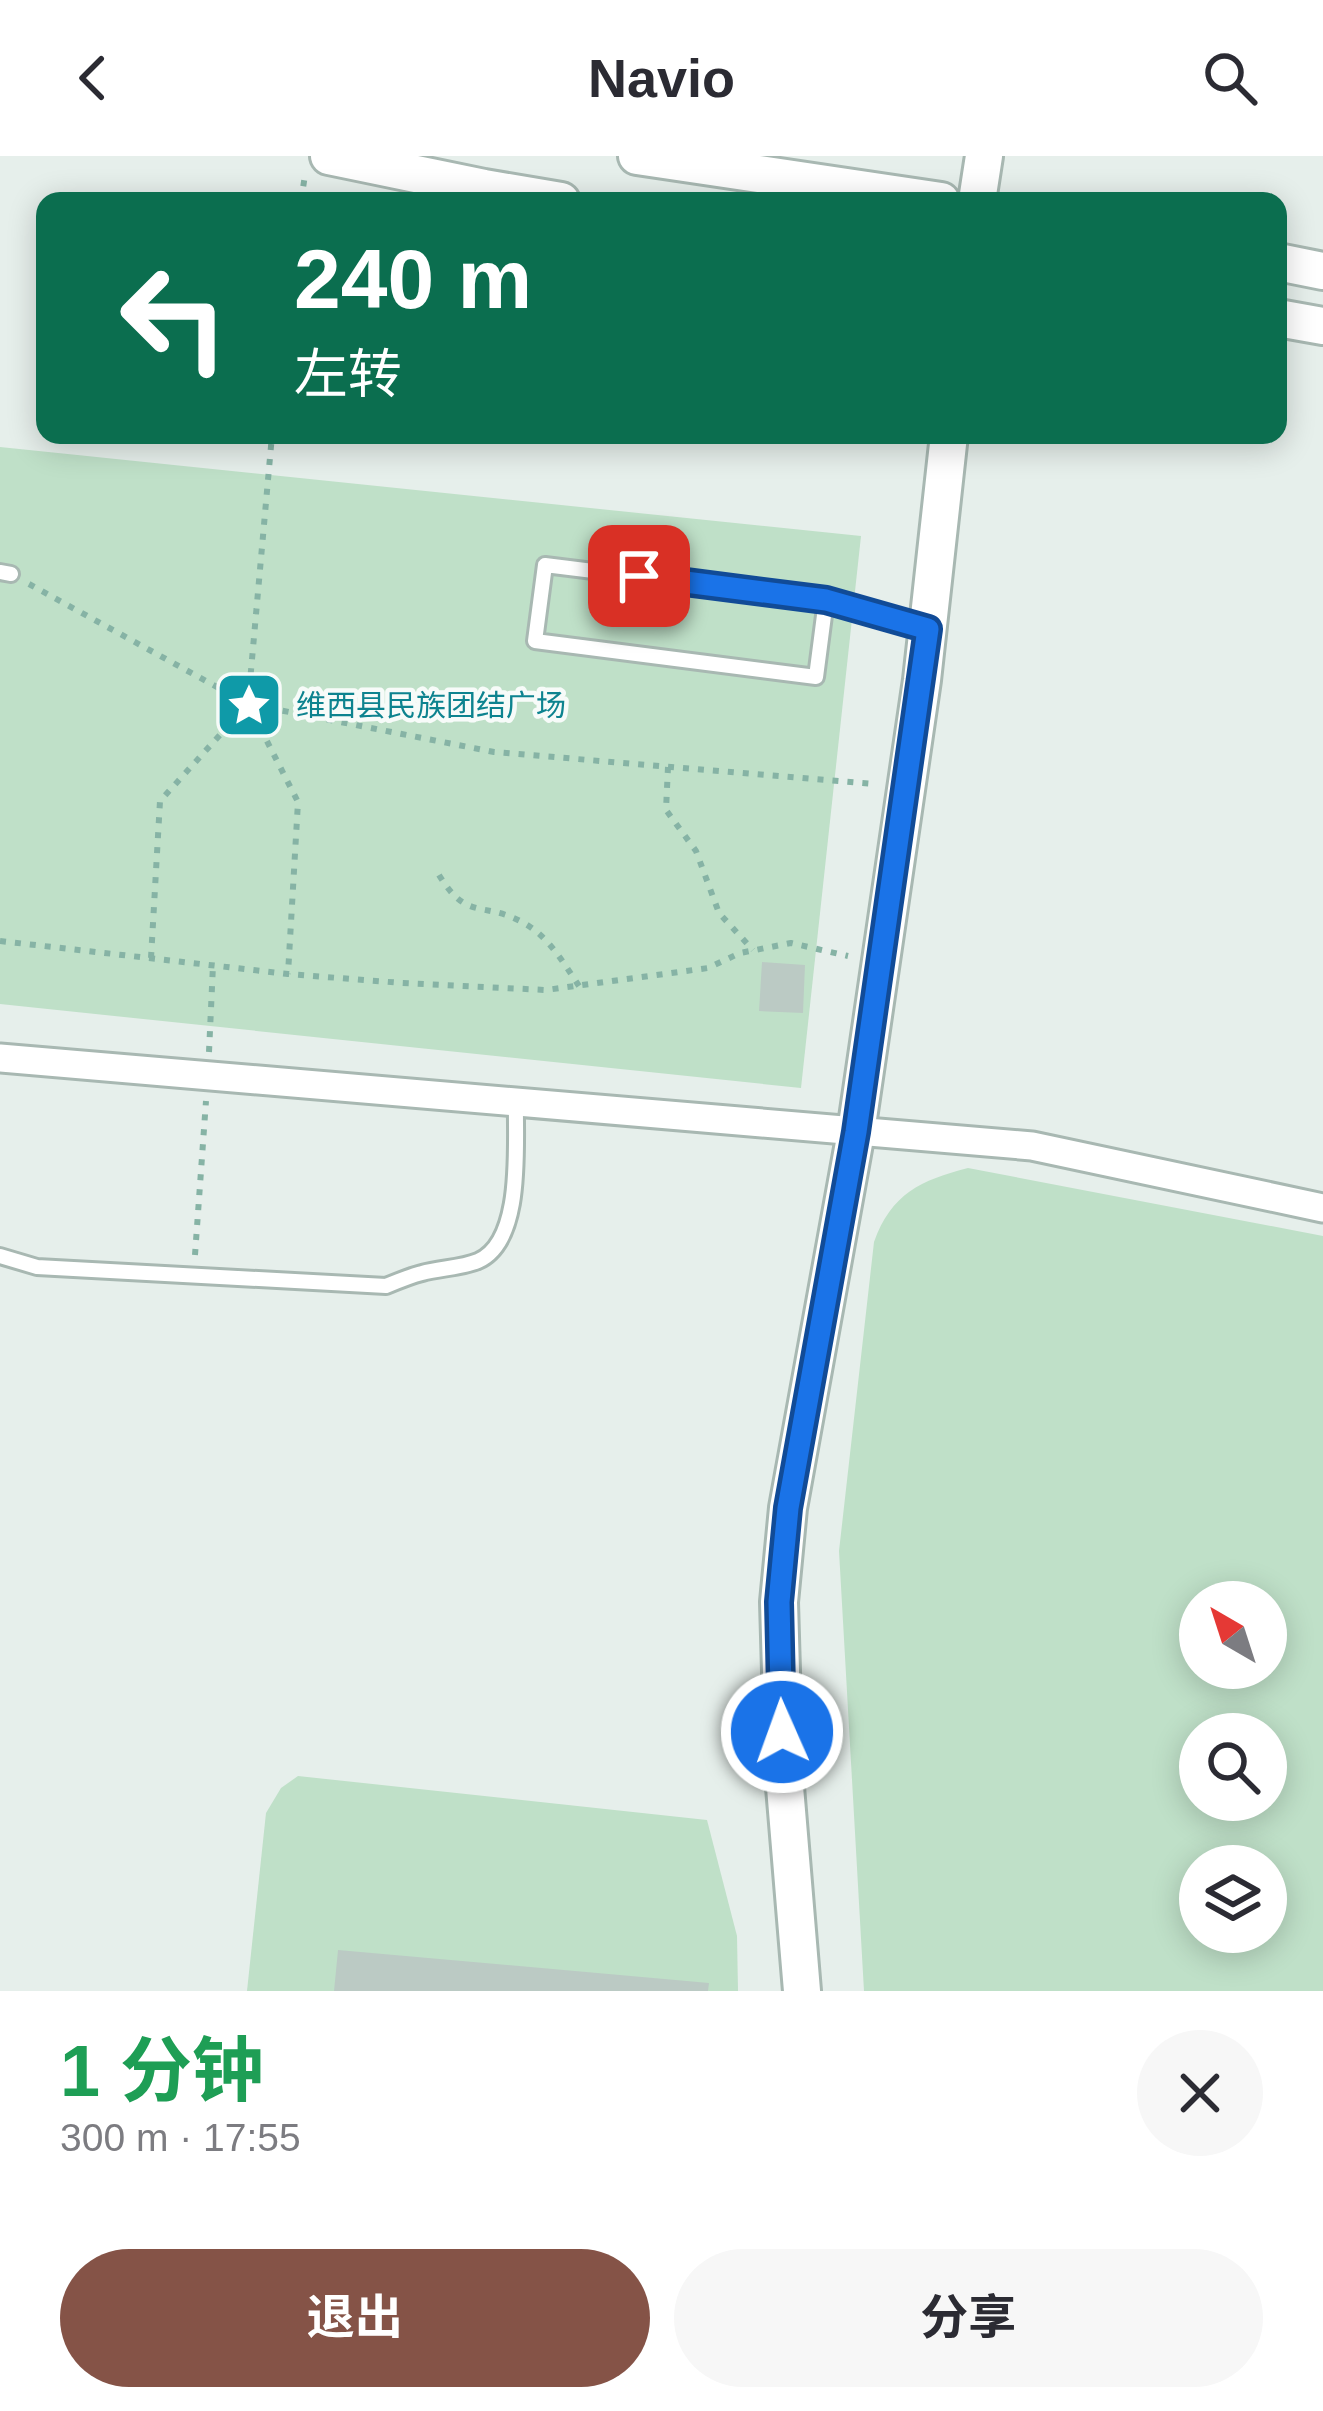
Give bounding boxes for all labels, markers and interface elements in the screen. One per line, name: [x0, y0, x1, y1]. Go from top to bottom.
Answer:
icon: back: [60, 45, 126, 111]
icon: search: [1197, 45, 1263, 111]
text: Navio: [588, 48, 735, 108]
text: 240 m: [294, 232, 532, 326]
icon: left: [96, 240, 252, 396]
text: 左转: [294, 344, 402, 404]
pin: [588, 525, 690, 627]
icon: arrive: [606, 543, 672, 609]
place icon: 维西县民族团结广场: [214, 670, 284, 740]
place label: 维西县民族团结广场: [296, 689, 566, 722]
north arrow: [1179, 1581, 1287, 1689]
map controls: [1179, 1581, 1287, 1953]
position arrow: [719, 1669, 845, 1795]
button: search: [1179, 1713, 1287, 1821]
button: layers: [1179, 1845, 1287, 1953]
button: close: [1137, 2030, 1263, 2156]
text: 1 分钟: [60, 2031, 264, 2111]
text: 300 m · 17:55: [60, 2116, 301, 2159]
button: 退出: [60, 2249, 650, 2387]
button: 分享: [674, 2249, 1263, 2387]

